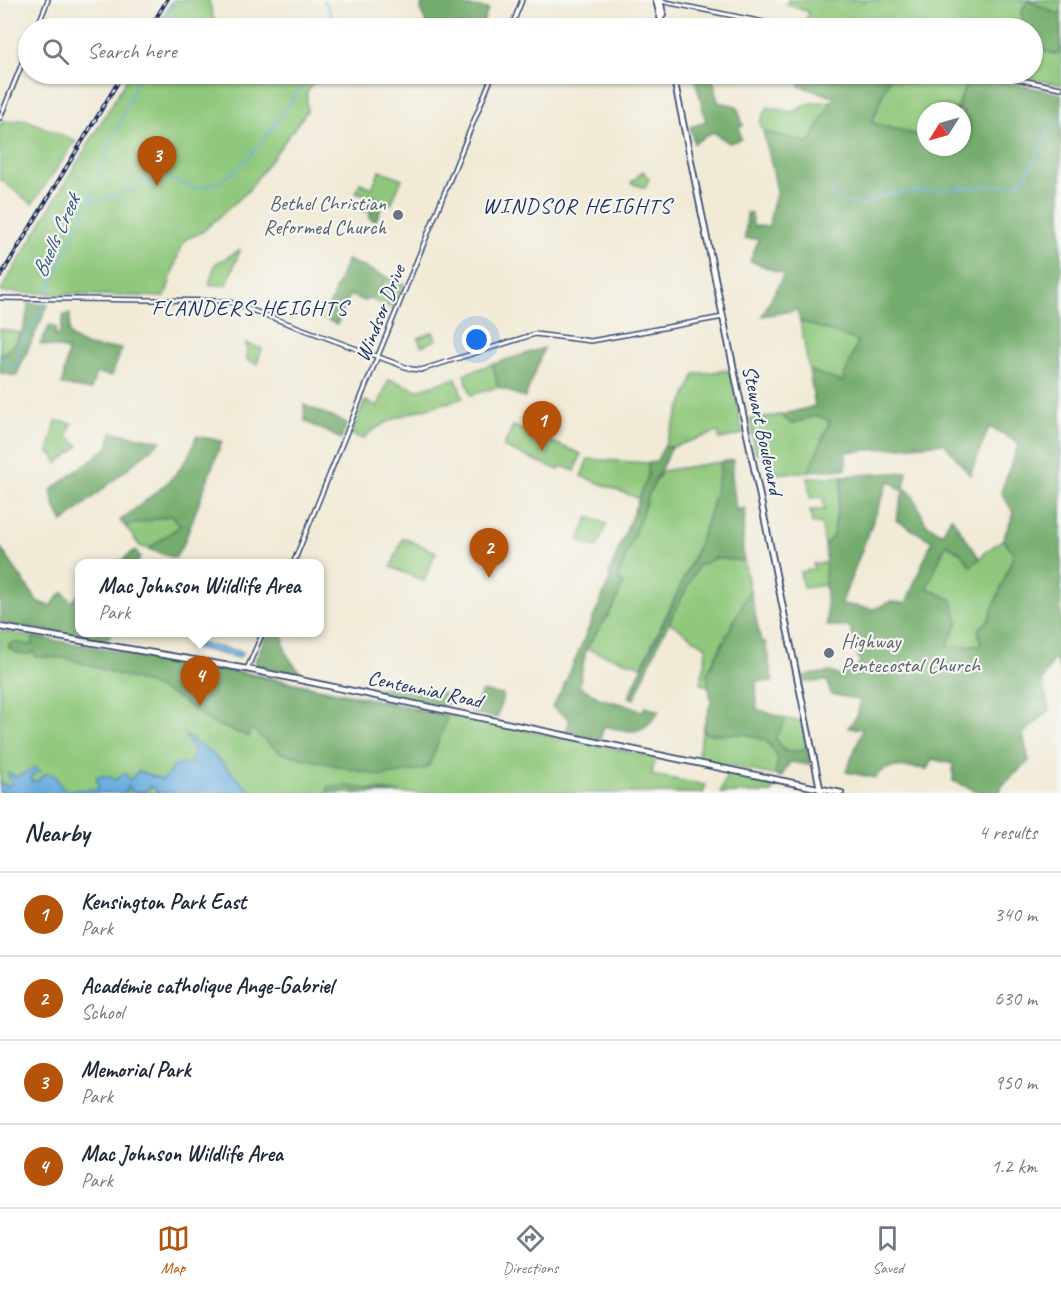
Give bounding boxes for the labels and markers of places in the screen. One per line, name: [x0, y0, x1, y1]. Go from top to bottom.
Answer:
pin: 3: [138, 136, 176, 186]
place label: Bethel Christian Reformed Church: [263, 190, 387, 240]
marker: Bethel Christian Reformed Church: [391, 208, 405, 222]
pin: 1: [522, 402, 562, 451]
pin: 2: [470, 528, 508, 578]
place label: Highway Pentecostal Church: [841, 628, 981, 678]
marker: Highway Pentecostal Church: [822, 646, 836, 660]
pin: 4: [180, 656, 220, 706]

